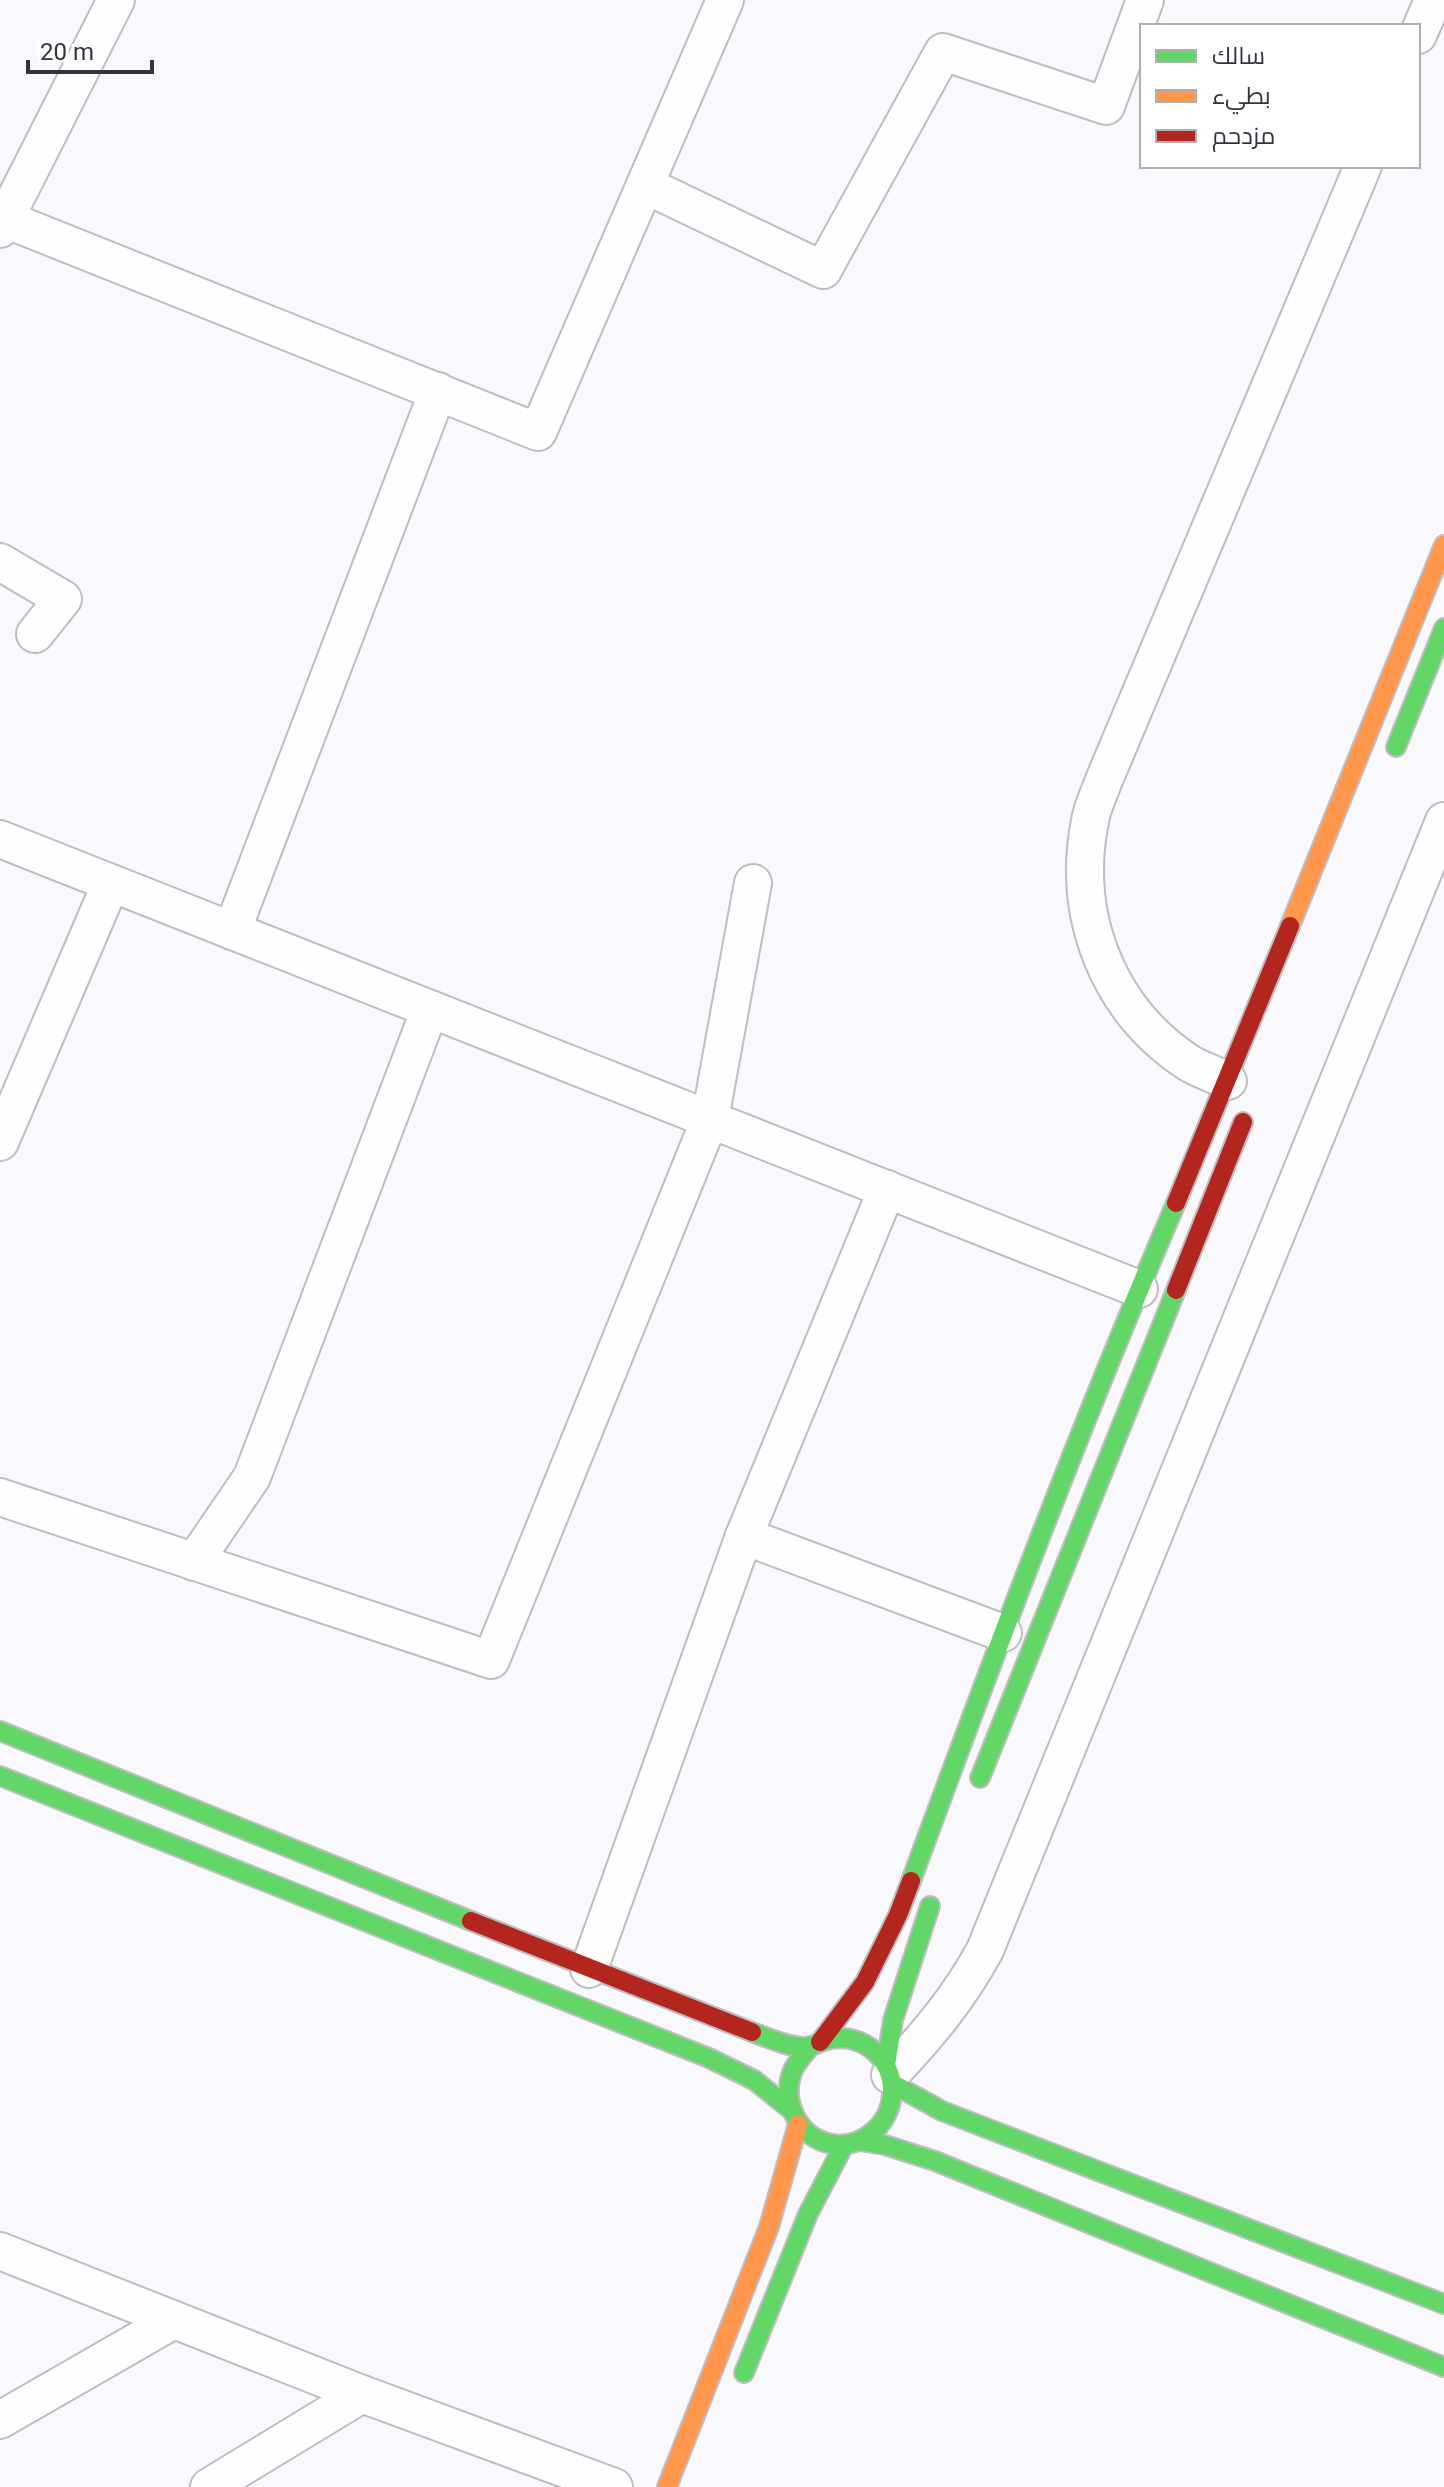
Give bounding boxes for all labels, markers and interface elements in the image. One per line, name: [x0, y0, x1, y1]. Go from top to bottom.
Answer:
scale bar: [28, 24, 152, 74]
legend: [1140, 24, 1420, 168]
text: 20 m: [40, 38, 94, 66]
text: سالك: [1212, 42, 1265, 70]
text: بطيء: [1212, 82, 1271, 115]
text: مزدحم: [1212, 122, 1275, 152]

